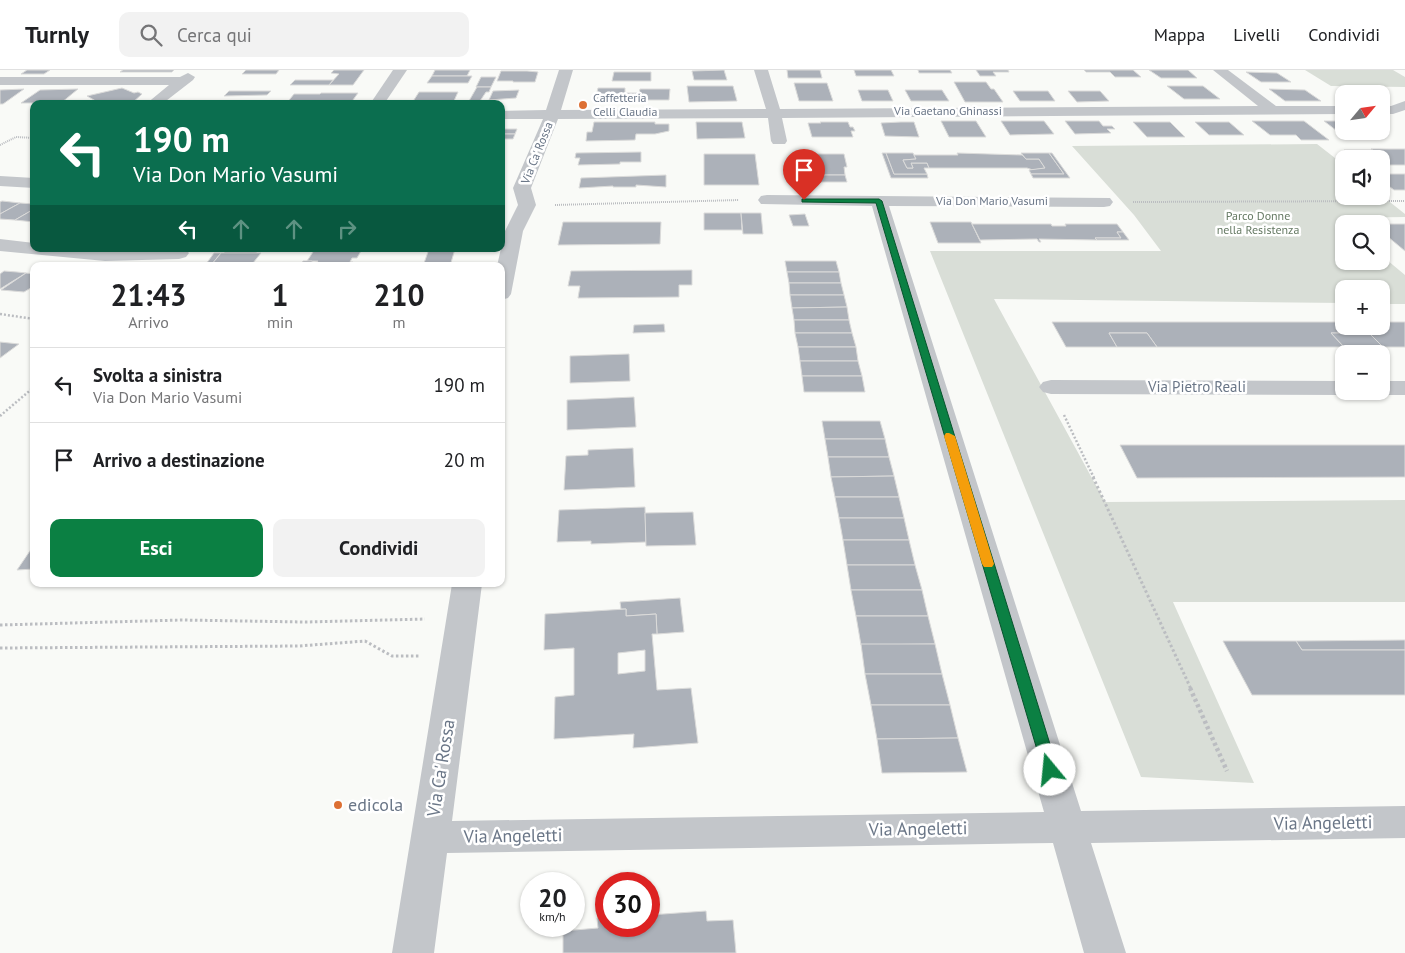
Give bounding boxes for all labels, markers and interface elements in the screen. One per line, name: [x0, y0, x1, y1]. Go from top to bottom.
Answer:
search box: [119, 12, 469, 57]
text: Turnly: [25, 19, 89, 50]
icon: search: [137, 21, 165, 49]
text: Cerca qui: [177, 23, 252, 47]
text: Mappa: [1154, 23, 1205, 46]
text: Livelli: [1233, 23, 1280, 46]
text: Condividi: [1308, 23, 1380, 46]
north arrow: [1335, 85, 1390, 140]
map controls: [1335, 85, 1390, 400]
place label: Caffetteria Celli Claudia: [593, 90, 657, 119]
marker: Caffetteria Celli Claudia: [577, 99, 589, 111]
street label: Via Gaetano Ghinassi: [893, 103, 1002, 118]
text: 190 m: [133, 116, 230, 162]
icon: left: [50, 120, 115, 185]
street label: Via Ca' Rossa: [517, 120, 556, 187]
pin: [783, 149, 825, 200]
button: sound: [1335, 150, 1390, 205]
icon: arrive: [790, 156, 818, 184]
text: Via Don Mario Vasumi: [133, 160, 338, 188]
street label: Via Don Mario Vasumi: [935, 193, 1048, 208]
park label: Parco Donne nella Resistenza: [1217, 208, 1299, 237]
icon: left: [174, 215, 202, 243]
icon: ahead: [227, 215, 255, 243]
icon: ahead: [280, 215, 308, 243]
icon: right: [333, 215, 361, 243]
button: search: [1335, 215, 1390, 270]
text: 21:43: [110, 275, 187, 314]
text: 1: [272, 275, 289, 314]
text: 210: [373, 275, 425, 314]
button: +: [1335, 280, 1390, 335]
text: Arrivo: [128, 312, 169, 332]
text: min: [267, 312, 293, 332]
text: m: [393, 312, 406, 332]
button: −: [1335, 345, 1390, 400]
text: Svolta a sinistra: [93, 363, 222, 387]
icon: left: [50, 371, 78, 399]
text: 190 m: [433, 373, 485, 397]
street label: Via Pietro Reali: [1147, 377, 1246, 396]
text: Via Don Mario Vasumi: [93, 387, 242, 407]
icon: arrive: [50, 446, 78, 474]
text: Arrivo a destinazione: [93, 448, 265, 472]
text: 20 m: [444, 448, 485, 472]
button: Esci: [50, 519, 263, 577]
button: Condividi: [273, 519, 485, 577]
street label: Via Ca' Rossa: [421, 718, 460, 819]
position arrow: [1023, 743, 1075, 795]
place label: edicola: [348, 793, 403, 816]
marker: edicola: [332, 799, 344, 811]
street label: Via Angeletti: [1272, 810, 1373, 835]
street label: Via Angeletti: [867, 816, 968, 841]
street label: Via Angeletti: [462, 823, 563, 848]
speed limit sign: 30: [595, 872, 660, 937]
text: 20: [538, 882, 567, 914]
text: km/h: [539, 909, 566, 924]

